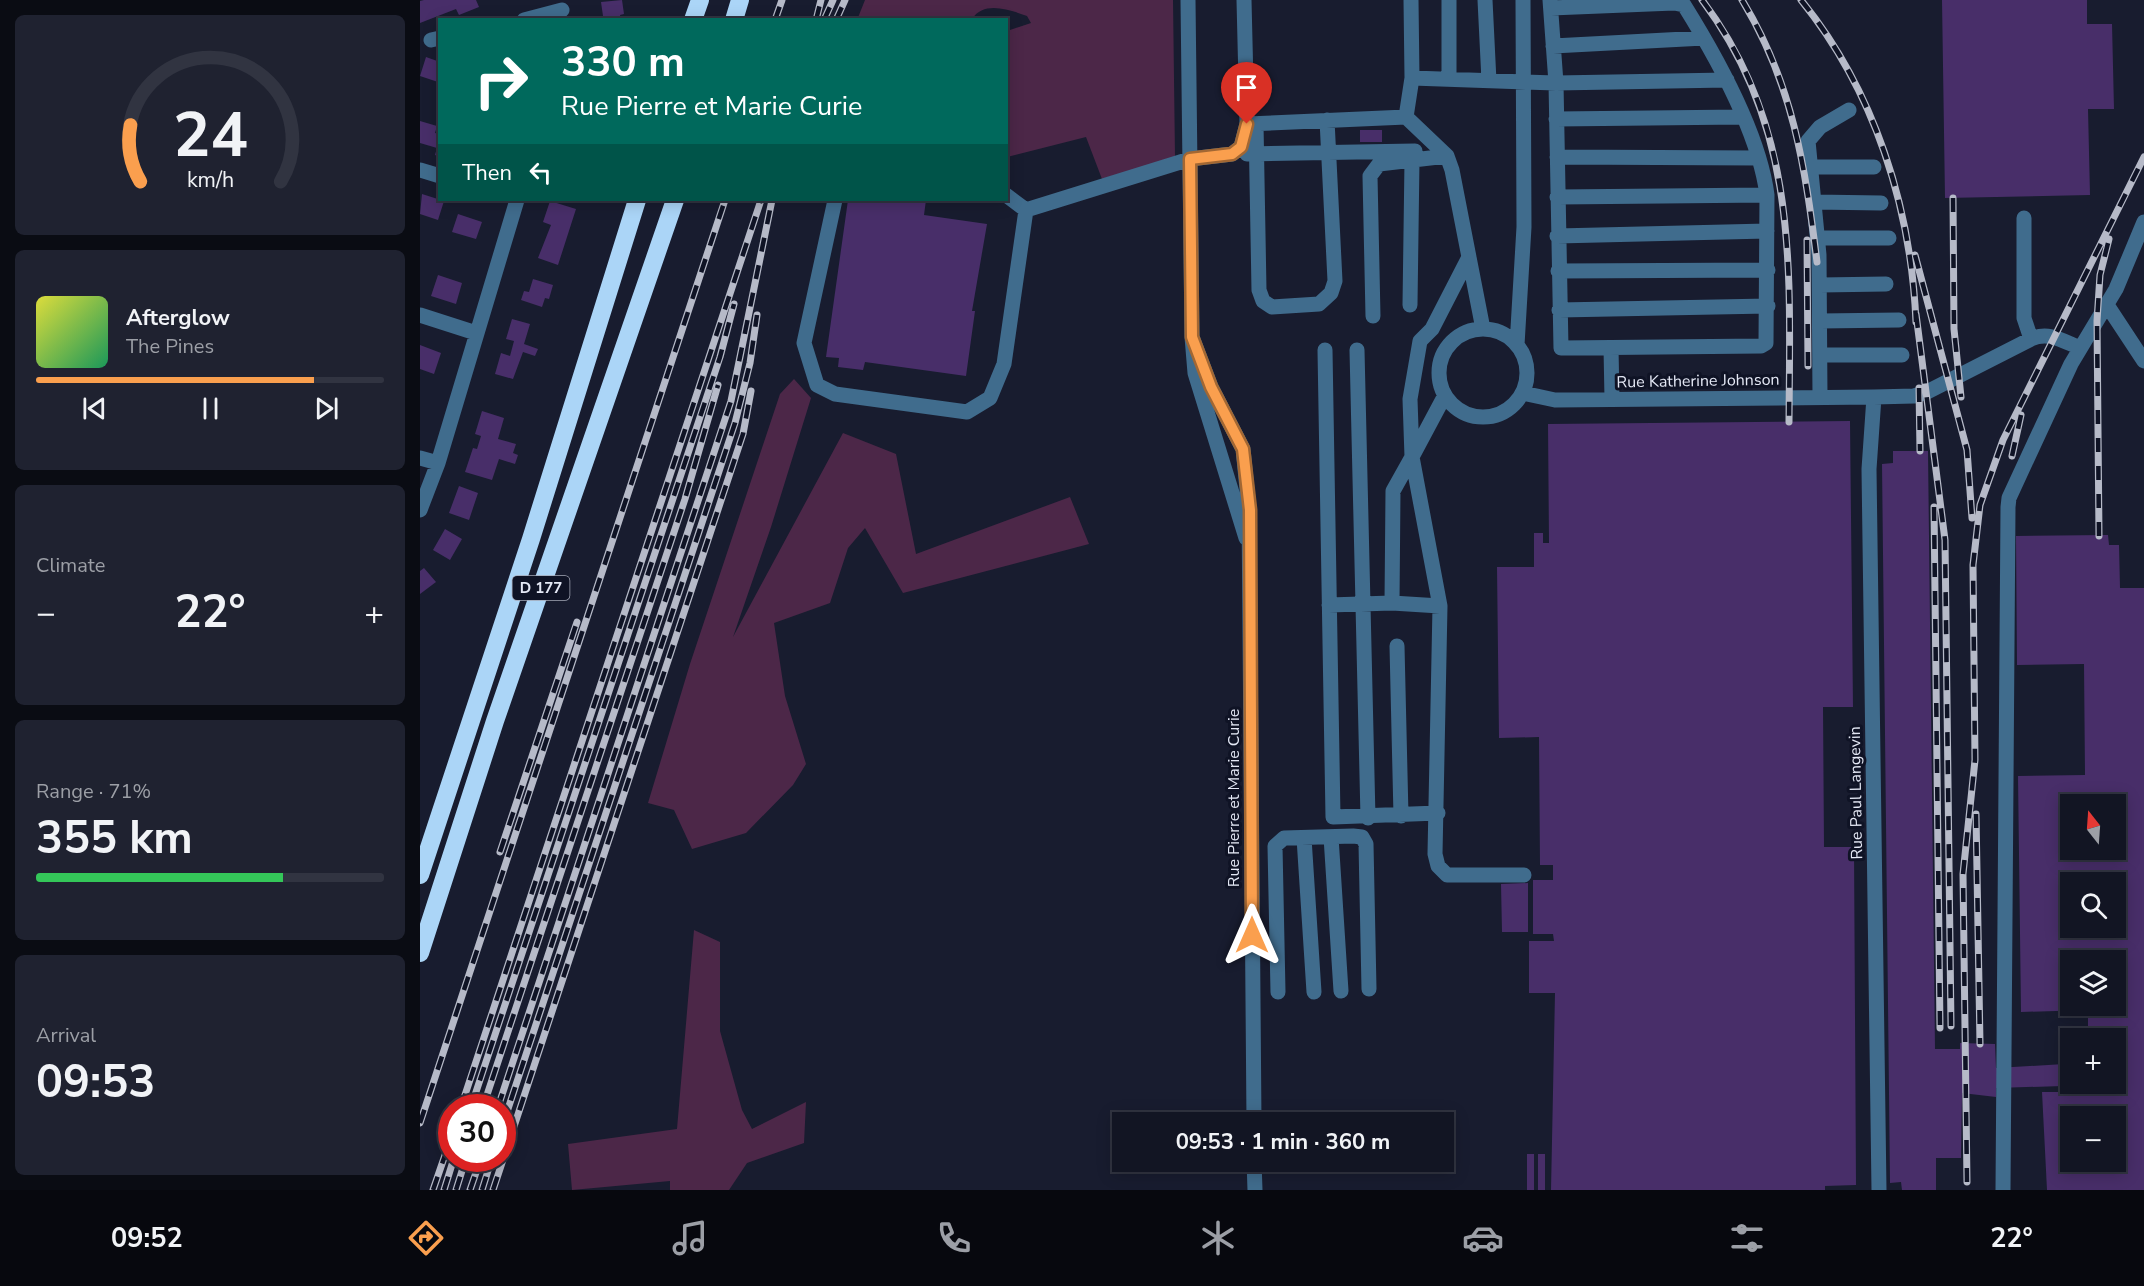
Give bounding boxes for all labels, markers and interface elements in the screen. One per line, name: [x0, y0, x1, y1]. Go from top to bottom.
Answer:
text: 330 m: [561, 34, 685, 91]
icon: right: [462, 42, 540, 120]
pin: [1221, 62, 1272, 124]
icon: arrive: [1230, 71, 1263, 104]
text: Rue Pierre et Marie Curie: [561, 88, 862, 125]
text: 24: [173, 93, 247, 178]
icon: left: [524, 156, 557, 189]
text: Then: [462, 158, 512, 188]
text: km/h: [186, 165, 234, 195]
text: Afterglow: [126, 303, 230, 333]
text: The Pines: [126, 333, 214, 360]
street label: Rue Katherine Johnson: [1616, 369, 1780, 393]
icon: previous: [78, 392, 111, 425]
icon: pause: [194, 392, 227, 425]
icon: next: [310, 392, 343, 425]
text: Climate: [36, 552, 105, 579]
road number: D 177: [512, 576, 570, 600]
text: 22°: [174, 582, 246, 643]
text: −: [36, 591, 56, 636]
text: +: [364, 591, 384, 636]
street label: Rue Pierre et Marie Curie: [1223, 709, 1245, 887]
street label: Rue Paul Langevin: [1844, 726, 1868, 860]
text: Range · 71%: [36, 778, 151, 805]
north arrow: [2060, 794, 2126, 860]
map controls: [2060, 794, 2126, 1172]
text: 355 km: [36, 808, 193, 869]
button: search: [2060, 872, 2126, 938]
position arrow: [1220, 903, 1284, 967]
button: layers: [2060, 950, 2126, 1016]
text: Arrival: [36, 1022, 96, 1049]
button: +: [2060, 1028, 2126, 1094]
text: 09:53: [36, 1052, 155, 1113]
speed limit sign: 30: [438, 1094, 516, 1172]
button: −: [2060, 1106, 2126, 1172]
text: 09:53 · 1 min · 360 m: [1176, 1127, 1390, 1157]
icon: directions: [405, 1217, 447, 1259]
icon: music: [669, 1217, 711, 1259]
icon: phone: [933, 1217, 975, 1259]
icon: climate: [1197, 1217, 1239, 1259]
icon: car: [1462, 1217, 1504, 1259]
icon: filters: [1726, 1217, 1768, 1259]
text: 09:52: [111, 1220, 183, 1257]
text: 22°: [1990, 1220, 2033, 1257]

